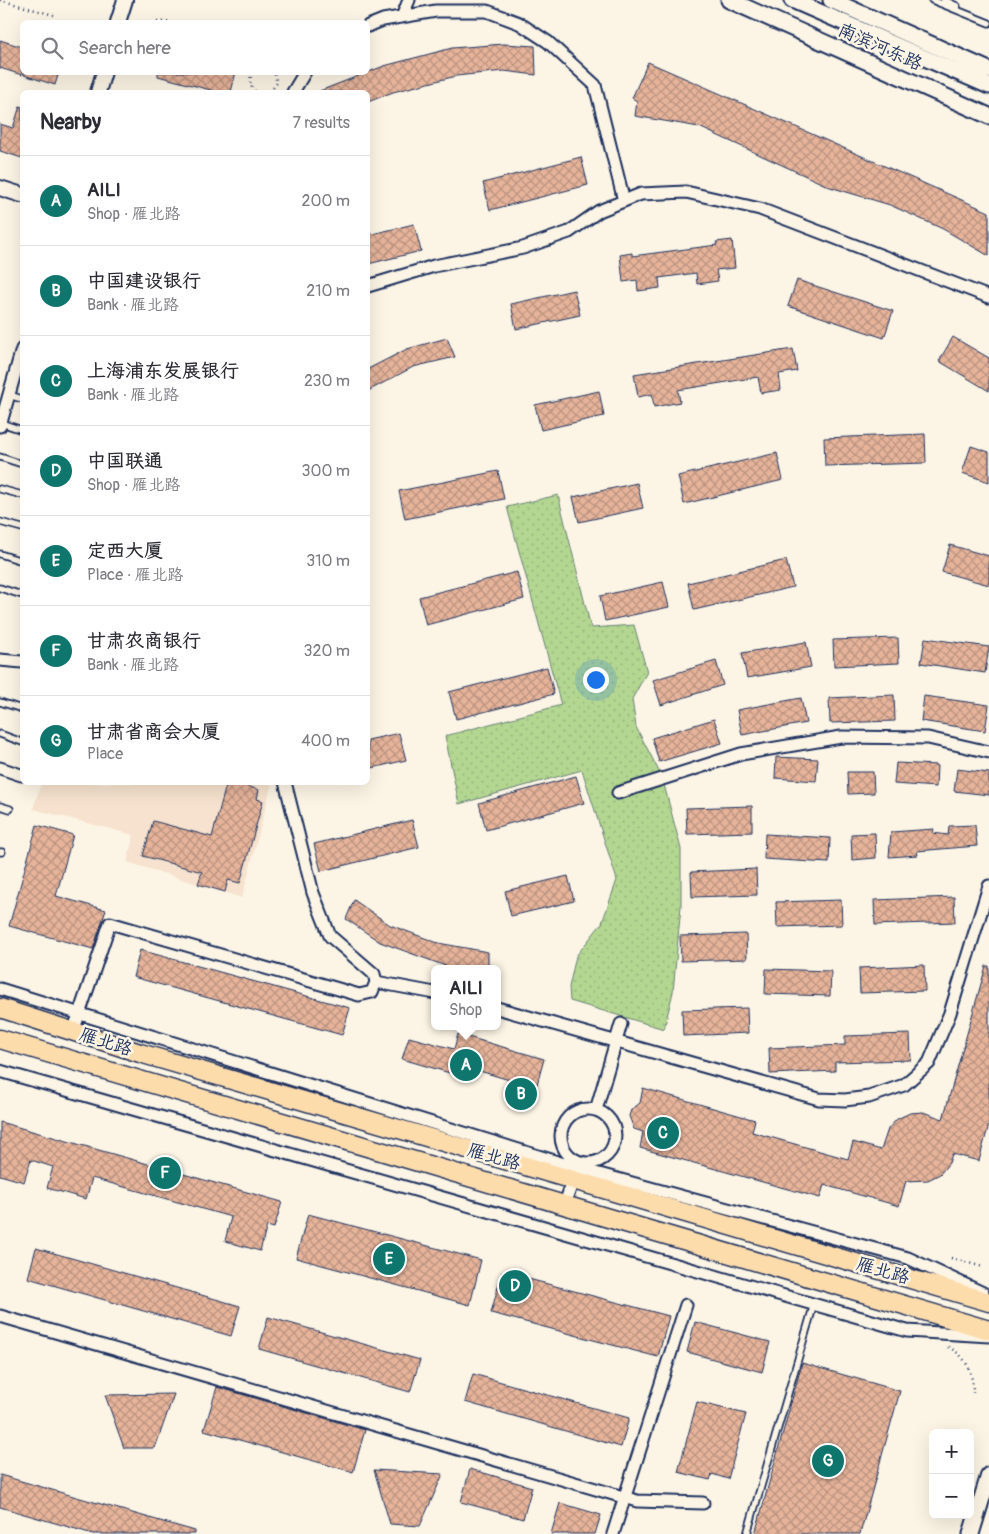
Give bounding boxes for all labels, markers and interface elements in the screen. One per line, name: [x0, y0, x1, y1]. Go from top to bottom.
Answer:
street label: 南滨河东路: [834, 18, 926, 76]
search box: [20, 20, 370, 75]
icon: search: [38, 34, 66, 62]
text: Search here: [78, 36, 171, 60]
text: Nearby: [40, 109, 101, 136]
text: 7 results: [292, 113, 350, 133]
text: AILI: [87, 178, 121, 202]
text: A: [51, 191, 61, 211]
text: 200 m: [302, 191, 350, 211]
text: Shop · 雁北路: [87, 204, 180, 224]
text: 中国建设银行: [87, 269, 201, 293]
text: B: [51, 281, 61, 301]
text: 210 m: [306, 281, 350, 301]
text: Bank · 雁北路: [87, 295, 179, 315]
text: 上海浦东发展银行: [87, 359, 239, 383]
text: C: [51, 371, 61, 391]
text: 230 m: [304, 371, 350, 391]
text: Bank · 雁北路: [87, 385, 179, 405]
text: 中国联通: [87, 449, 163, 473]
text: D: [51, 461, 61, 481]
text: 300 m: [302, 461, 350, 481]
text: Shop · 雁北路: [87, 475, 180, 495]
text: 定西大厦: [87, 539, 163, 563]
text: E: [52, 551, 60, 571]
text: 310 m: [306, 551, 350, 571]
text: Place · 雁北路: [87, 565, 183, 585]
text: 甘肃农商银行: [87, 629, 201, 653]
text: F: [51, 641, 61, 661]
text: 320 m: [304, 641, 350, 661]
text: Bank · 雁北路: [87, 655, 179, 675]
your location: [583, 667, 609, 693]
text: 甘肃省商会大厦: [87, 720, 220, 744]
text: G: [51, 731, 61, 751]
text: 400 m: [301, 731, 350, 751]
text: Place: [87, 744, 123, 764]
popup: [431, 965, 501, 1030]
text: AILI: [449, 976, 483, 1000]
text: Shop: [449, 1000, 482, 1020]
street label: 雁北路: [77, 1023, 135, 1061]
pin: A: [450, 1046, 482, 1084]
pin: B: [505, 1075, 537, 1113]
pin: C: [647, 1114, 679, 1152]
street label: 雁北路: [465, 1139, 523, 1175]
pin: F: [149, 1154, 181, 1192]
pin: E: [373, 1240, 405, 1278]
street label: 雁北路: [854, 1253, 912, 1289]
pin: D: [499, 1267, 531, 1305]
map controls: [929, 1429, 974, 1519]
button: +: [929, 1429, 974, 1474]
pin: G: [812, 1442, 844, 1480]
button: −: [929, 1474, 974, 1519]

